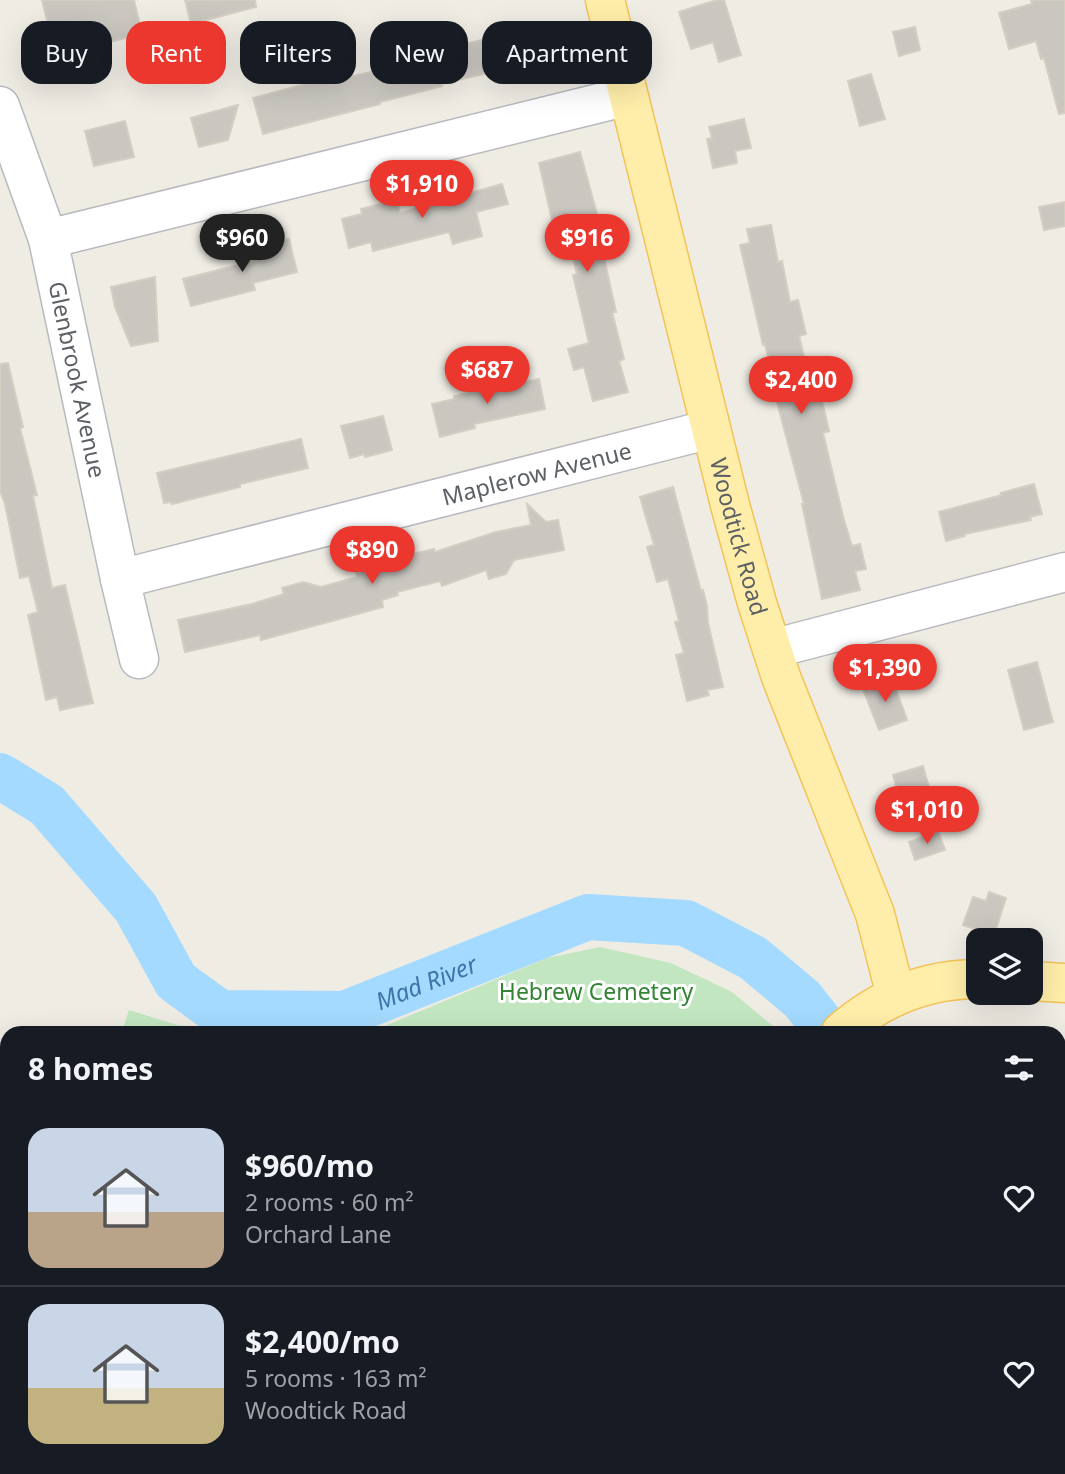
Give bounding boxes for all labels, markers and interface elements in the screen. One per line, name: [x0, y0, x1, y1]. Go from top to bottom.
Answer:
chip: Buy: [21, 21, 112, 84]
chip: Rent: [126, 21, 226, 84]
chip: Filters: [240, 21, 356, 84]
chip: New: [370, 21, 468, 84]
chip: Apartment: [482, 21, 652, 84]
pin: $1,910: [365, 160, 479, 220]
text: $1,910: [386, 167, 458, 199]
pin: $960: [201, 215, 283, 274]
pin: $916: [546, 215, 628, 274]
text: $960: [216, 221, 268, 253]
text: $916: [561, 221, 613, 253]
street label: Glenbrook Avenue: [41, 278, 114, 481]
pin: $687: [446, 346, 528, 406]
text: $687: [461, 353, 513, 385]
pin: $2,400: [744, 356, 858, 416]
text: $2,400: [765, 363, 837, 395]
street label: Maplerow Avenue: [439, 434, 635, 513]
street label: Woodtick Road: [703, 454, 776, 619]
pin: $890: [331, 526, 413, 586]
text: $890: [346, 533, 398, 565]
pin: $1,390: [828, 644, 942, 704]
text: $1,390: [849, 651, 921, 683]
pin: $1,010: [870, 786, 984, 846]
text: $1,010: [891, 793, 963, 825]
map controls: [966, 928, 1043, 1005]
button: layers: [966, 928, 1043, 1005]
water label: Mad River: [370, 946, 483, 1017]
park label: Hebrew Cemetery: [499, 975, 693, 1007]
text: 8 homes: [28, 1048, 153, 1089]
icon: filters: [1000, 1049, 1038, 1087]
text: $960/mo: [245, 1145, 374, 1186]
icon: home: [84, 1156, 168, 1240]
icon: heart: [1000, 1179, 1038, 1217]
text: 2 rooms · 60 m²: [245, 1186, 414, 1218]
text: Orchard Lane: [245, 1218, 391, 1250]
text: $2,400/mo: [245, 1321, 400, 1362]
icon: home: [84, 1332, 168, 1416]
icon: heart: [1000, 1355, 1038, 1393]
text: 5 rooms · 163 m²: [245, 1362, 427, 1394]
text: Woodtick Road: [245, 1394, 407, 1426]

